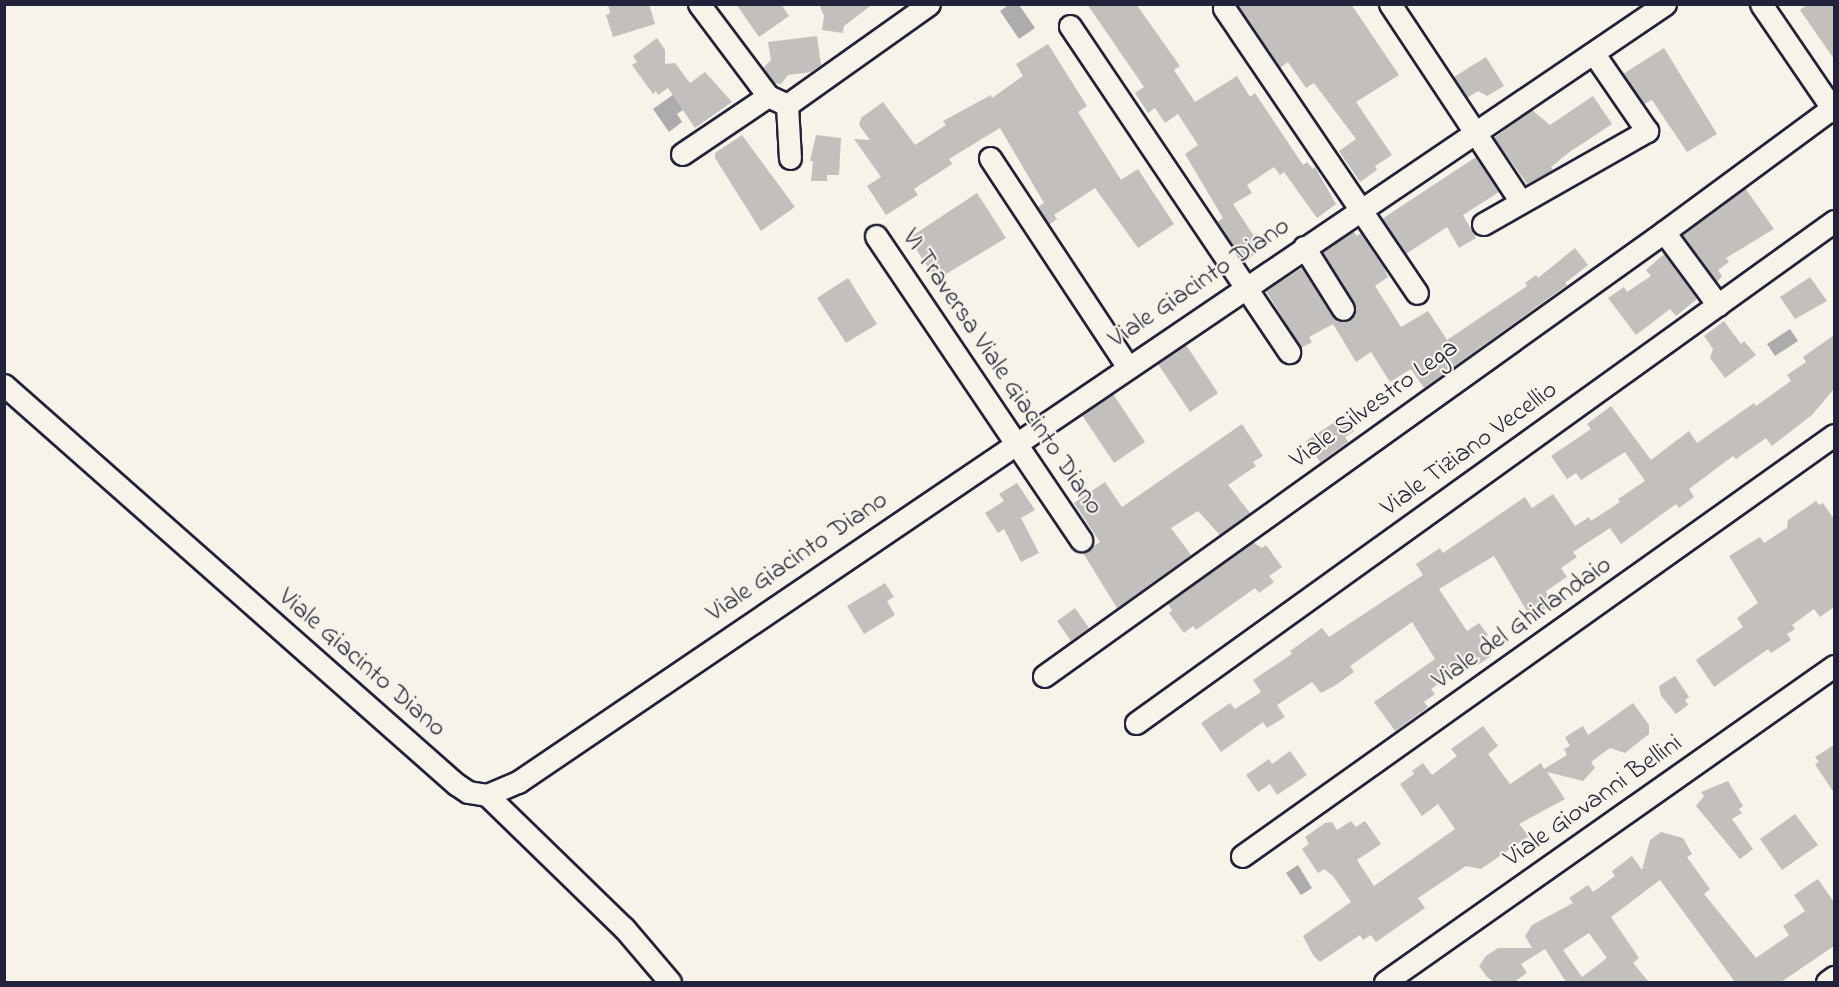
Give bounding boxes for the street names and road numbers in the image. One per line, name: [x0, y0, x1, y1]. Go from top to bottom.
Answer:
street label: Viale Giacinto Diano: [1104, 212, 1296, 356]
street label: VI Traversa Viale Giacinto Diano: [894, 224, 1108, 522]
street label: Viale Silvestro Lega: [1285, 334, 1465, 476]
street label: Viale Tiziano Vecellio: [1376, 375, 1564, 525]
street label: Viale Giacinto Diano: [702, 486, 894, 630]
street label: Viale del Ghirlandaio: [1427, 551, 1619, 697]
street label: Viale Giacinto Diano: [271, 583, 451, 745]
street label: Viale Giovanni Bellini: [1499, 729, 1689, 875]

